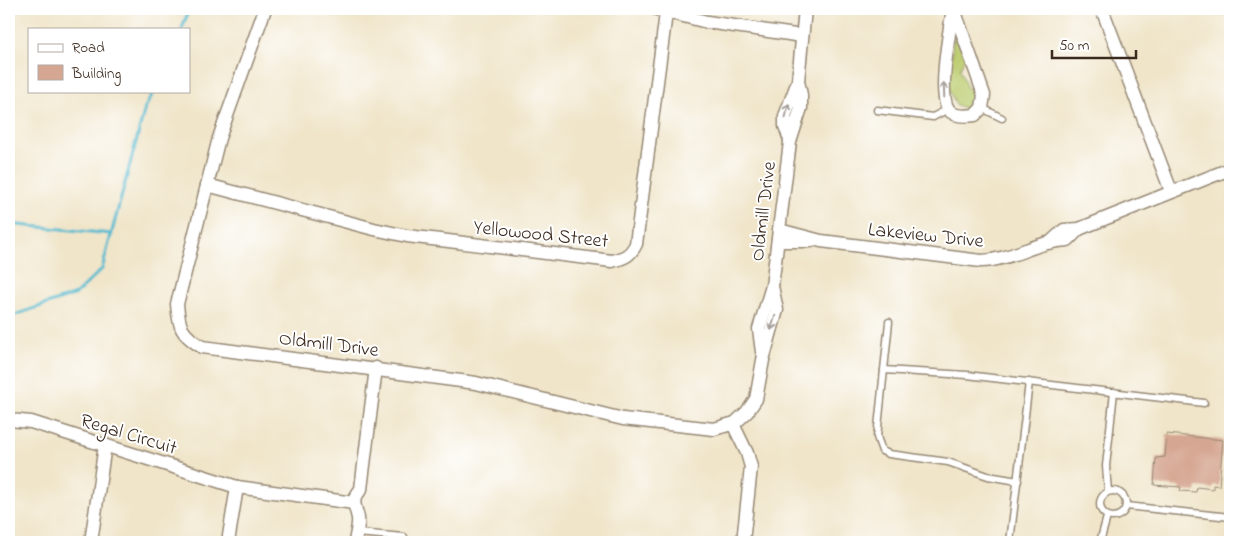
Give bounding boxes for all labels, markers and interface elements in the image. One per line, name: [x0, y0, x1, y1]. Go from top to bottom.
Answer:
legend: [28, 28, 190, 92]
scale bar: [1052, 28, 1135, 60]
text: 50 m: [1059, 35, 1090, 57]
text: Road: [72, 37, 105, 59]
text: Building: [71, 63, 121, 86]
one-way arrow: [939, 82, 949, 98]
one-way arrow: [783, 103, 792, 119]
street label: Oldmill Drive: [744, 160, 785, 263]
street label: Yellowood Street: [472, 214, 610, 257]
street label: Lakeview Drive: [866, 216, 985, 257]
one-way arrow: [768, 314, 777, 330]
street label: Oldmill Drive: [277, 325, 380, 366]
street label: Regal Circuit: [76, 407, 180, 465]

